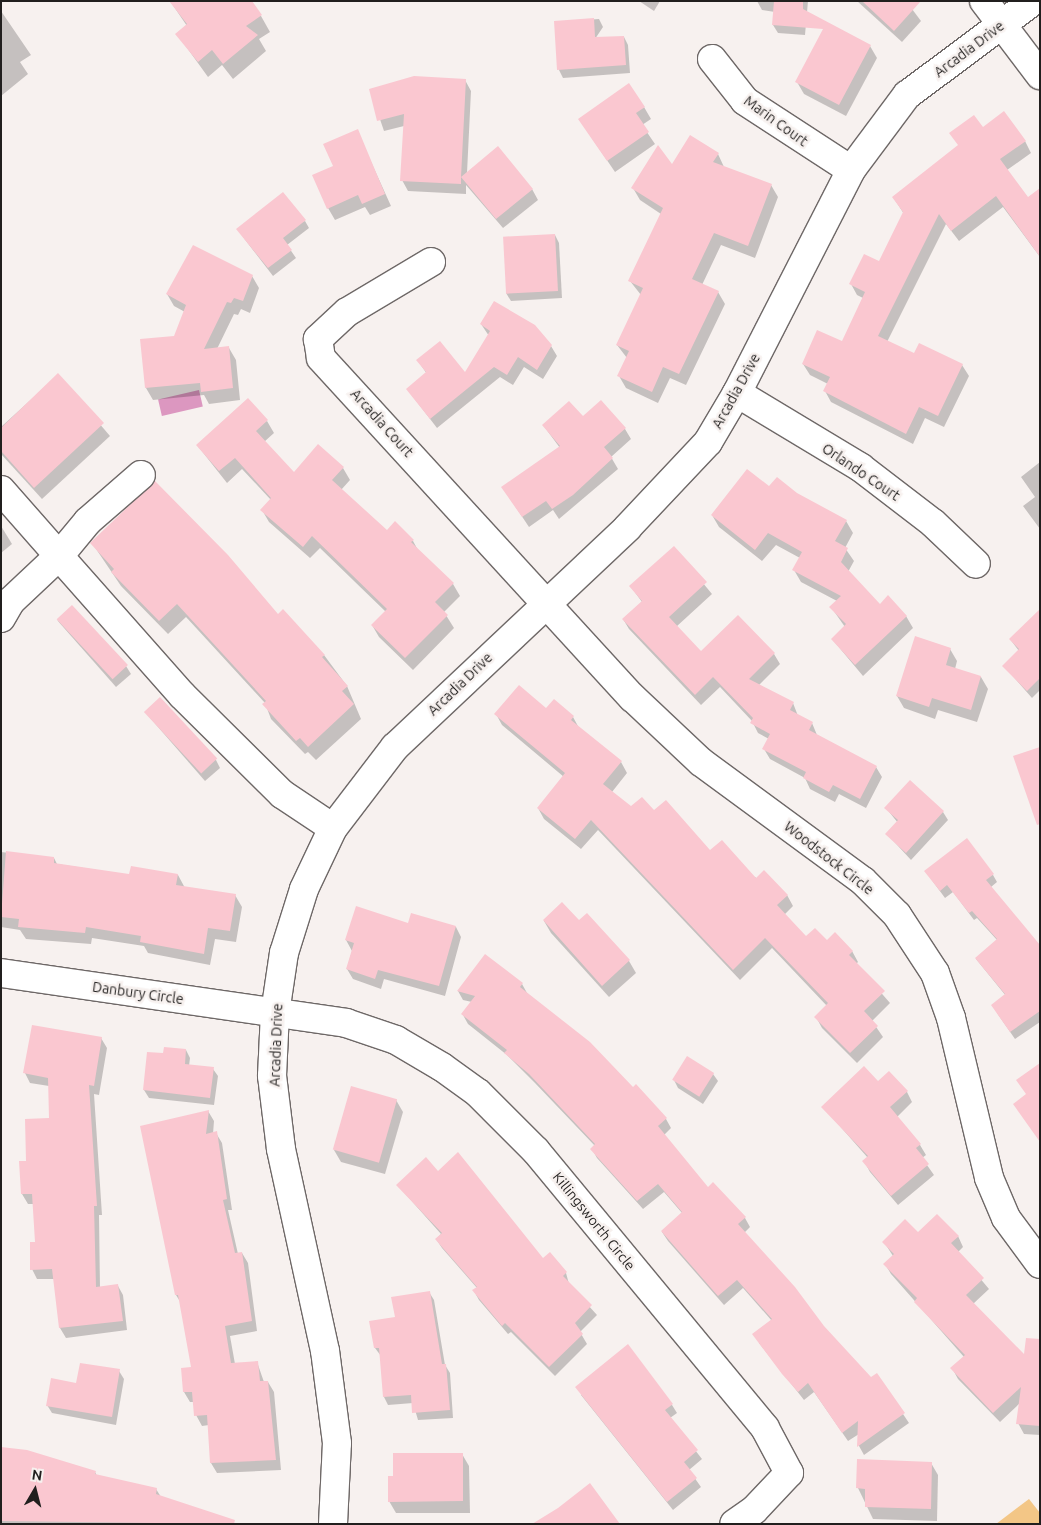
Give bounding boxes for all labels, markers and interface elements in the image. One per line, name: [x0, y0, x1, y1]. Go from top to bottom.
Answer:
street label: Arcadia Drive: [931, 17, 1007, 81]
street label: Marin Court: [741, 92, 811, 150]
street label: Arcadia Drive: [708, 351, 764, 431]
street label: Arcadia Court: [347, 386, 417, 460]
street label: Orlando Court: [819, 440, 903, 504]
street label: Arcadia Drive: [424, 649, 496, 719]
street label: Woodstock Circle: [781, 818, 877, 898]
street label: Danbury Circle: [91, 978, 185, 1008]
street label: Arcadia Drive: [266, 1003, 286, 1087]
street label: Killingsworth Circle: [549, 1169, 639, 1273]
north arrow: [10, 1465, 60, 1515]
text: N: [31, 1466, 43, 1484]

